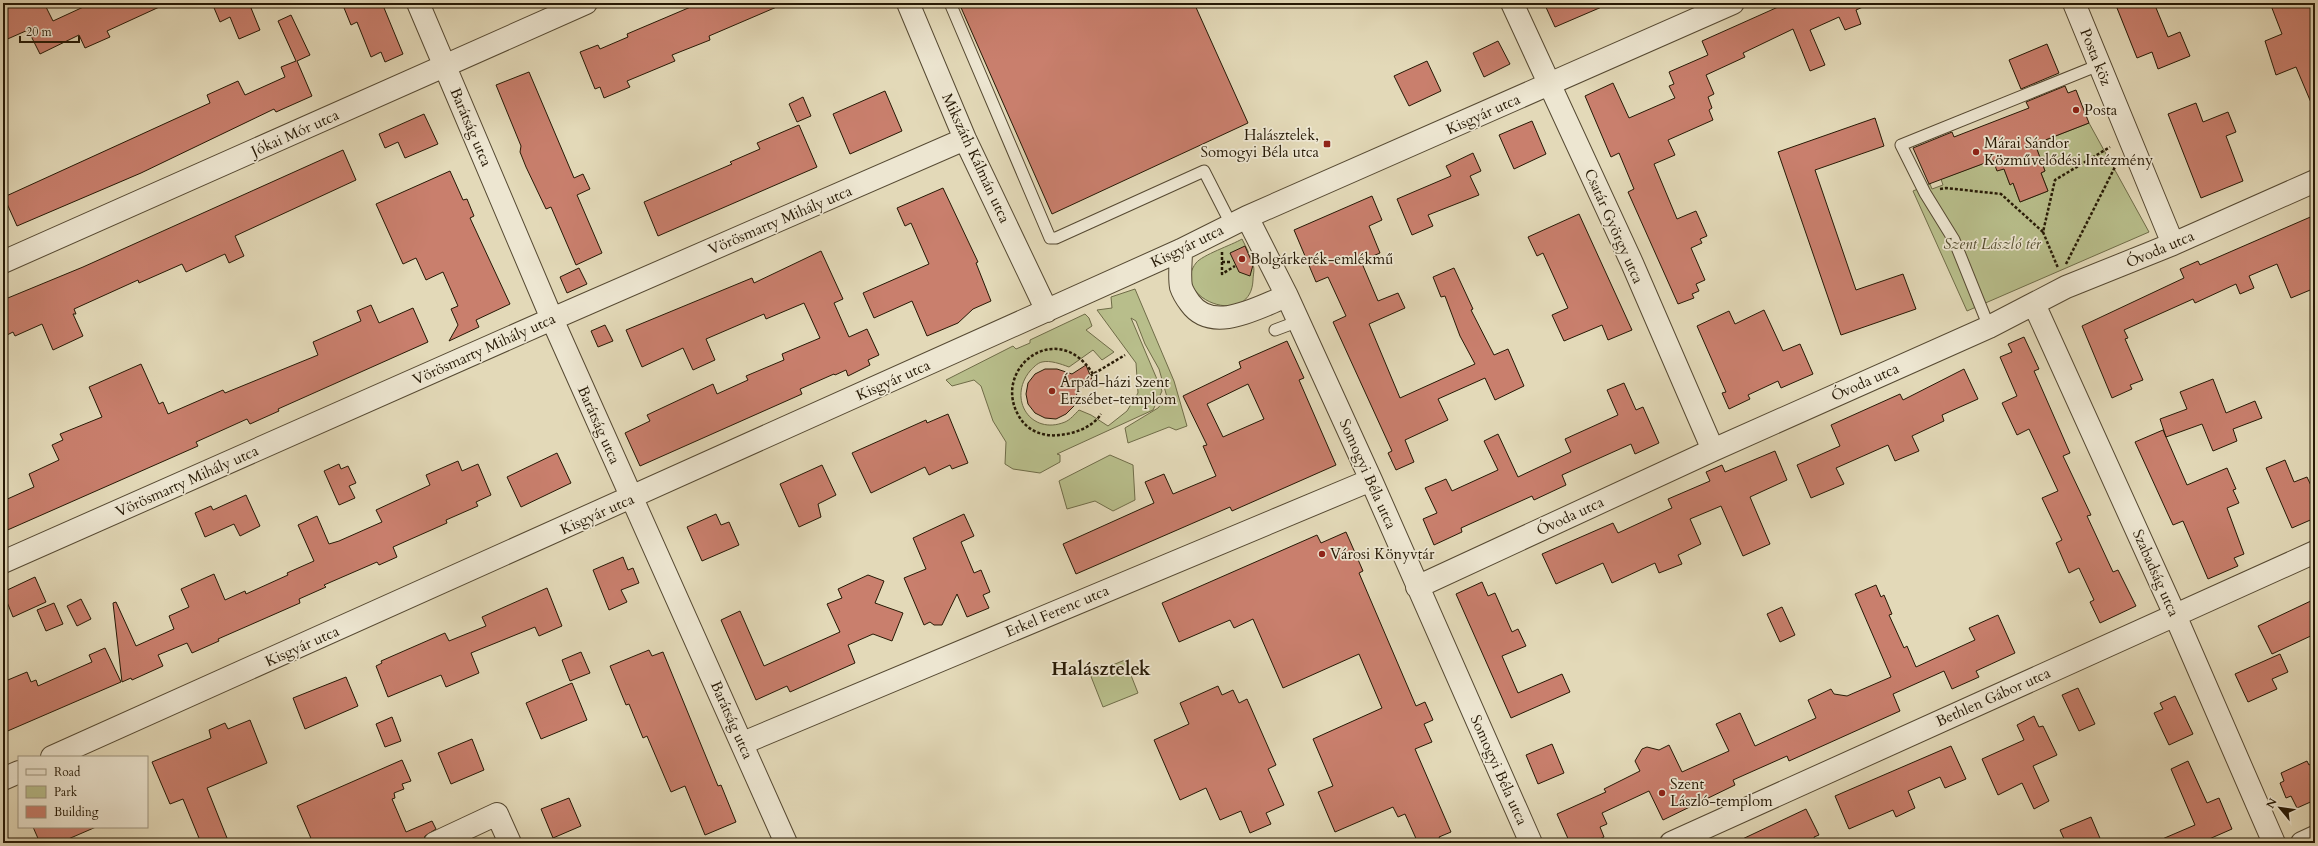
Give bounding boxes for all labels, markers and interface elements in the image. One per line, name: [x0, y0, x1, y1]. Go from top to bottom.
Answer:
scale bar: [20, 18, 79, 44]
text: 20 m: [26, 24, 53, 40]
street label: Posta köz: [2075, 25, 2117, 89]
street label: Barátság utca: [445, 85, 497, 170]
street label: Kisgyár utca: [1443, 89, 1524, 139]
street label: Mikszáth Kálmán utca: [937, 90, 1015, 227]
place label: Posta: [2084, 100, 2118, 120]
street label: Jókai Mór utca: [246, 105, 342, 162]
marker: Posta: [2071, 105, 2081, 115]
place label: Halásztelek, Somogyi Béla utca: [1200, 125, 1320, 162]
place label: Márai Sándor Közművelődési Intézmény: [1984, 133, 2153, 170]
marker: Halásztelek, Somogyi Béla utca: [1322, 139, 1332, 149]
marker: Márai Sándor Közművelődési Intézmény: [1971, 147, 1981, 157]
street label: Csatár György utca: [1580, 165, 1649, 287]
street label: Vörösmarty Mihály utca: [705, 180, 855, 259]
street label: Kisgyár utca: [1147, 219, 1227, 272]
street label: Óvoda utca: [2123, 225, 2198, 272]
park label: Szent László tér: [1943, 234, 2042, 254]
place label: Bolgárkerék-emlékmű: [1250, 249, 1393, 269]
marker: Bolgárkerék-emlékmű: [1237, 254, 1247, 264]
street label: Vörösmarty Mihály utca: [410, 308, 559, 389]
street label: Kisgyár utca: [853, 355, 934, 405]
street label: Óvoda utca: [1828, 358, 1903, 406]
place label: Árpád-házi Szent Erzsébet-templom: [1060, 372, 1177, 409]
street label: Barátság utca: [573, 383, 625, 468]
marker: Árpád-házi Szent Erzsébet-templom: [1047, 386, 1057, 396]
street label: Somogyi Béla utca: [1335, 416, 1401, 533]
street label: Vörösmarty Mihály utca: [113, 440, 262, 521]
street label: Kisgyár utca: [557, 489, 638, 539]
street label: Óvoda utca: [1533, 491, 1607, 540]
street label: Szabadság utca: [2128, 526, 2184, 620]
place label: Városi Könyvtár: [1330, 544, 1435, 564]
marker: Városi Könyvtár: [1317, 549, 1327, 559]
street label: Erkel Ferenc utca: [1002, 580, 1112, 642]
street label: Kisgyár utca: [262, 621, 343, 671]
district label: Halásztelek: [1051, 656, 1151, 682]
street label: Bethlen Gábor utca: [1933, 663, 2054, 731]
street label: Barátság utca: [706, 678, 758, 763]
street label: Somogyi Béla utca: [1466, 712, 1532, 829]
legend: [18, 756, 148, 828]
text: Road: [54, 764, 81, 780]
place label: Szent László-templom: [1670, 774, 1773, 811]
text: Park: [54, 784, 78, 800]
marker: Szent László-templom: [1657, 788, 1667, 798]
north arrow: [2260, 788, 2300, 828]
text: N: [2263, 795, 2281, 811]
text: Building: [54, 804, 99, 820]

